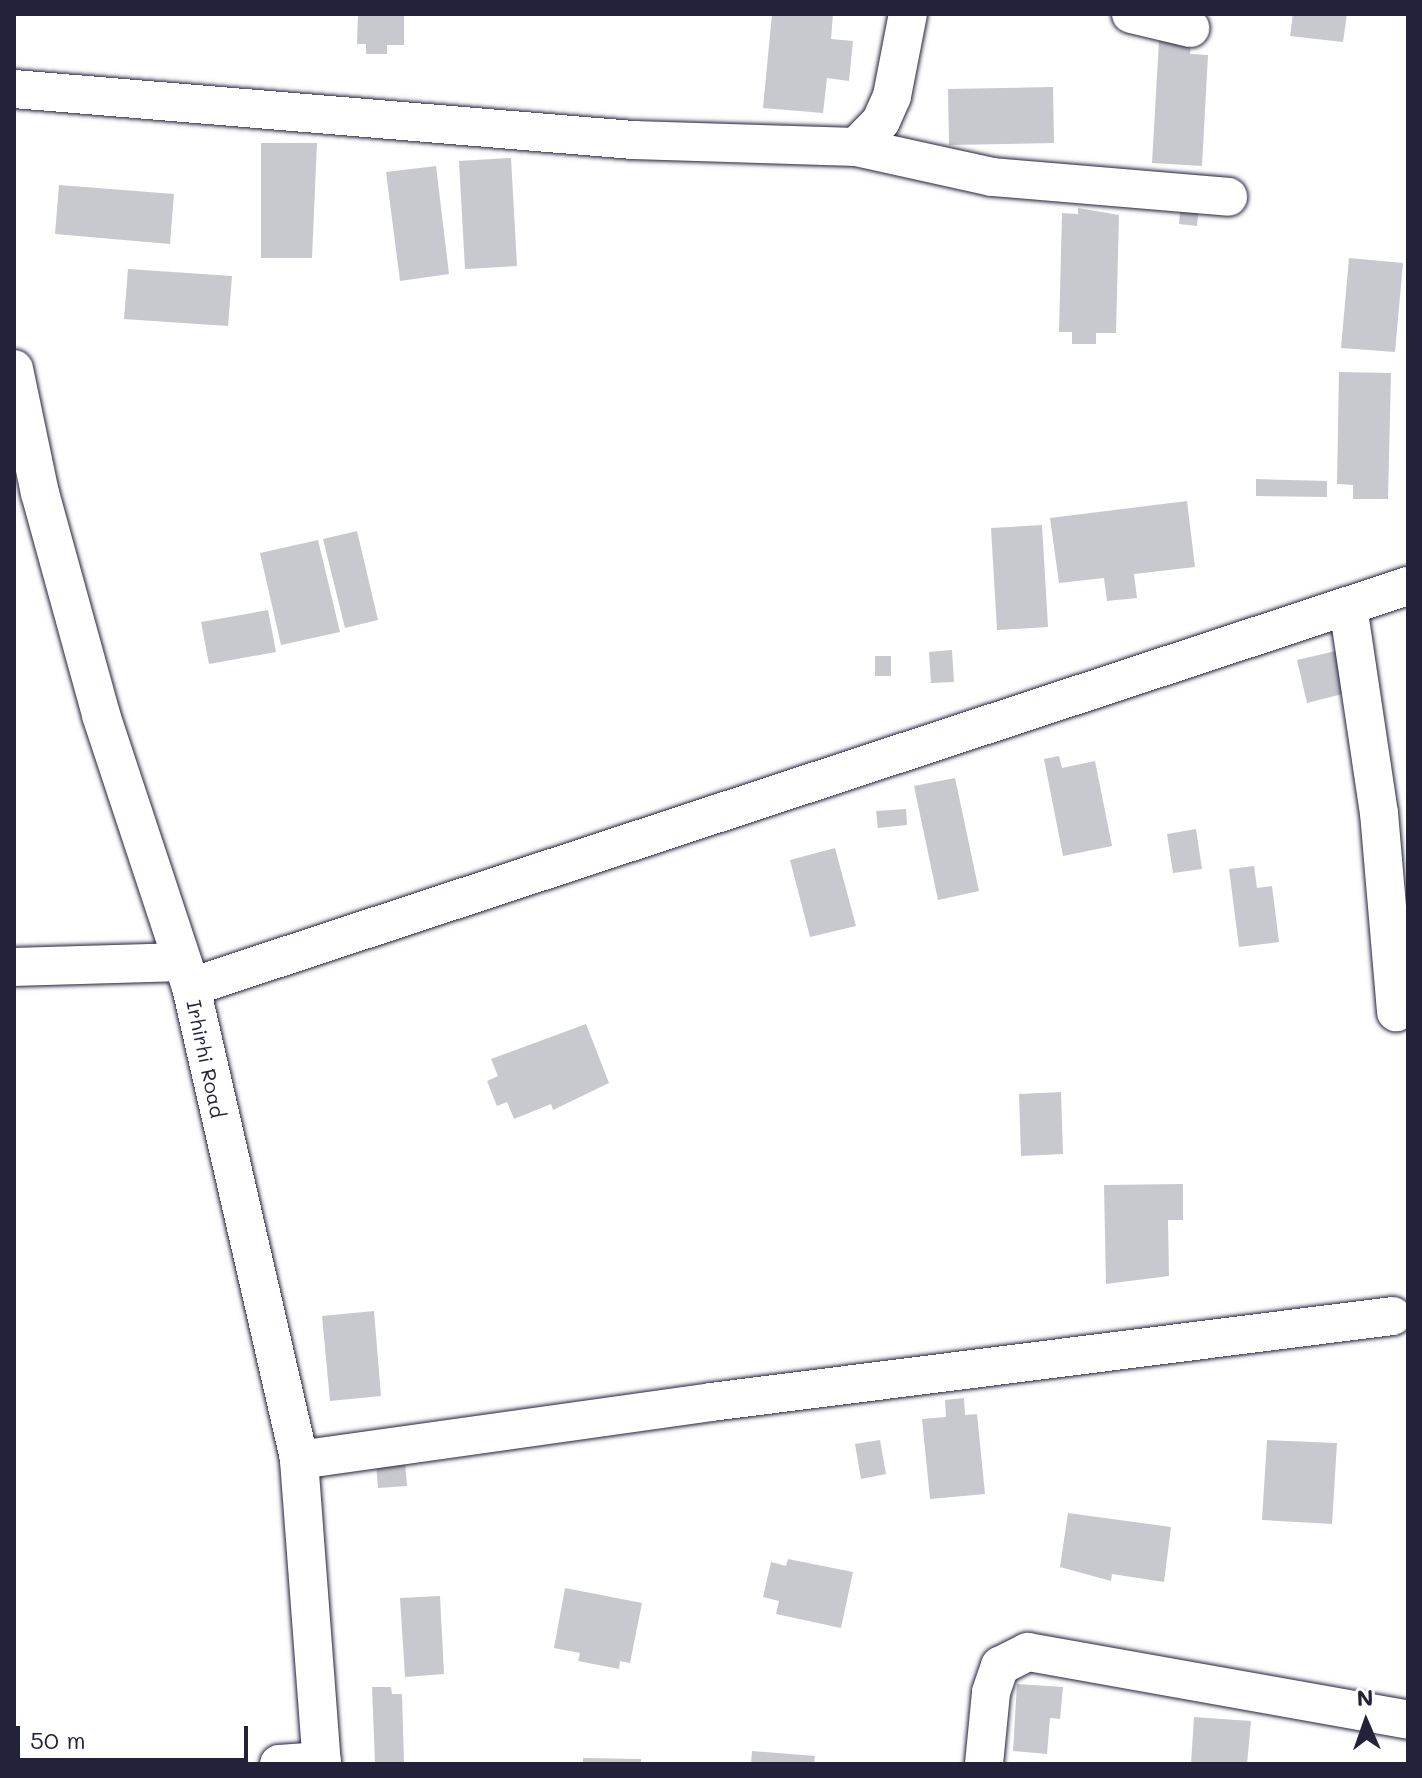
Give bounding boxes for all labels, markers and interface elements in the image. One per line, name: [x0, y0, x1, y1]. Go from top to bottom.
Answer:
street label: Irhirhi Road: [182, 998, 230, 1120]
north arrow: [1326, 1682, 1406, 1762]
text: N: [1356, 1683, 1374, 1712]
scale bar: [20, 1710, 252, 1760]
text: 50 m: [30, 1724, 86, 1755]

